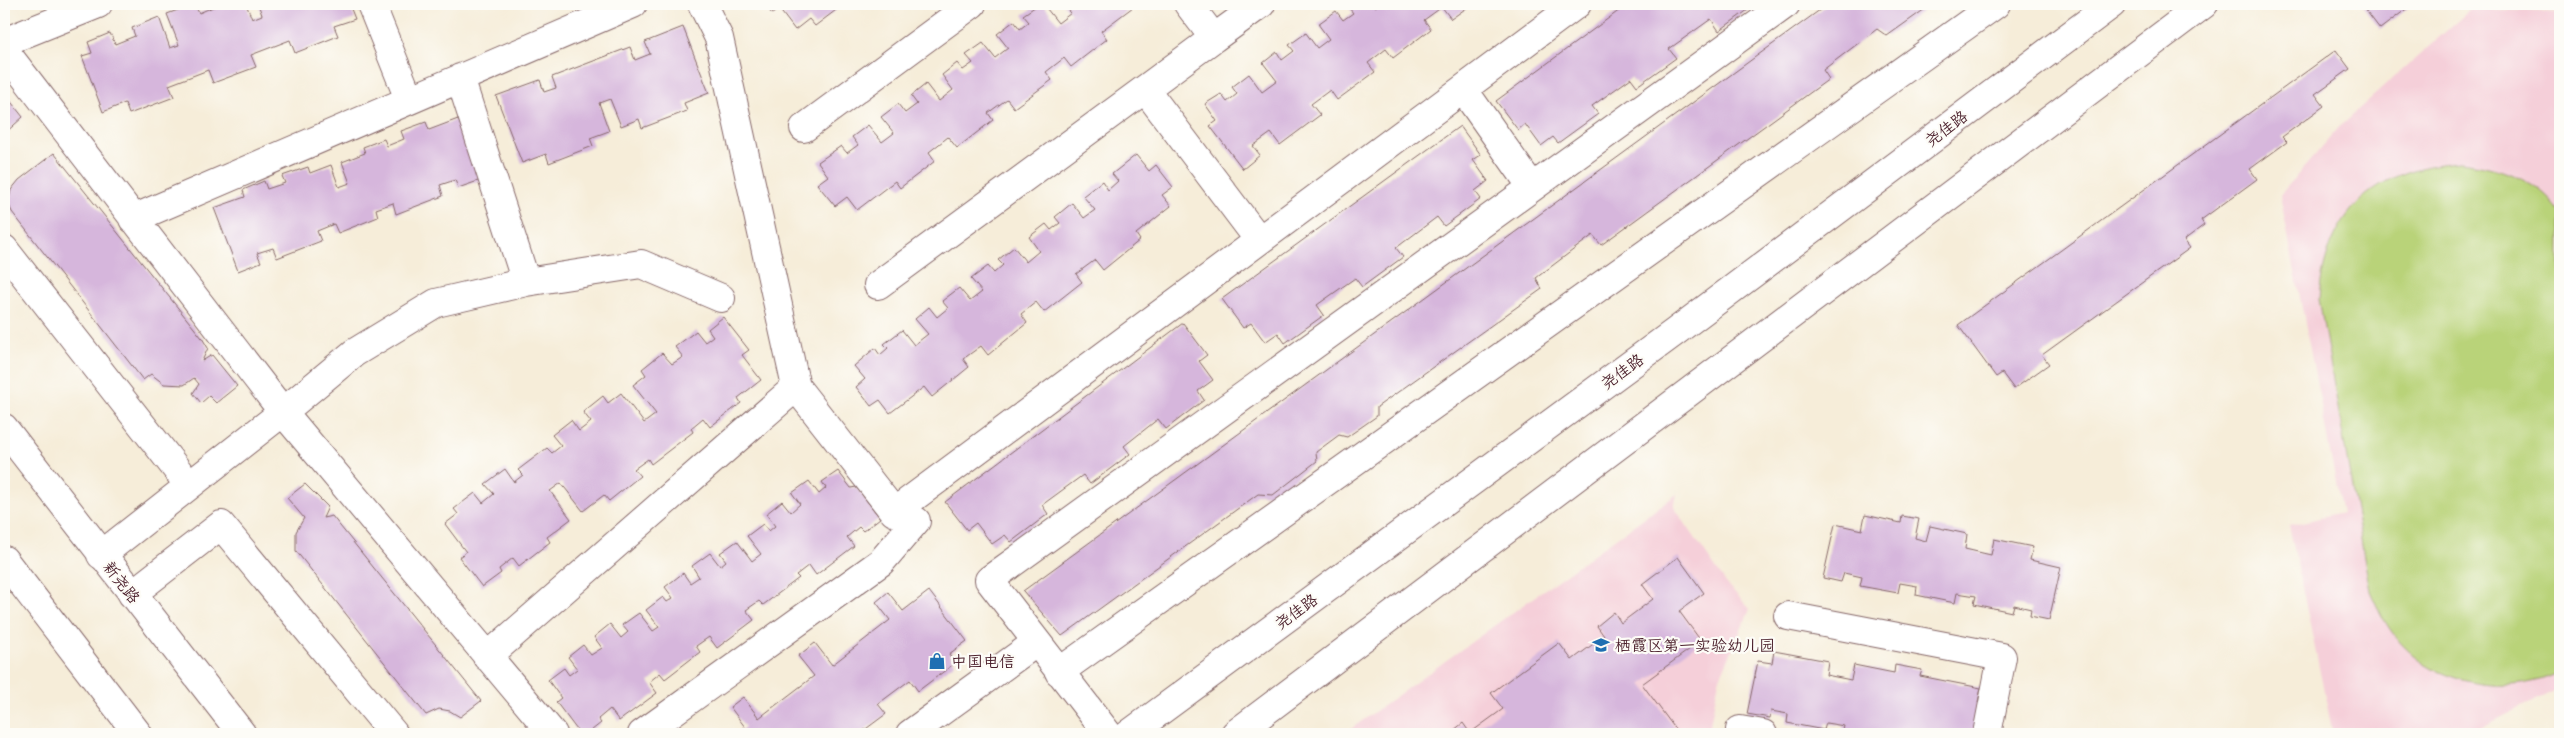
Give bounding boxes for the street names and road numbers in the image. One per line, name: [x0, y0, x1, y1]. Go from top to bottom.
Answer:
street label: 尧佳路: [1921, 106, 1971, 150]
street label: 尧佳路: [1597, 350, 1647, 393]
street label: 新尧路: [99, 558, 144, 607]
street label: 尧佳路: [1271, 590, 1321, 633]

